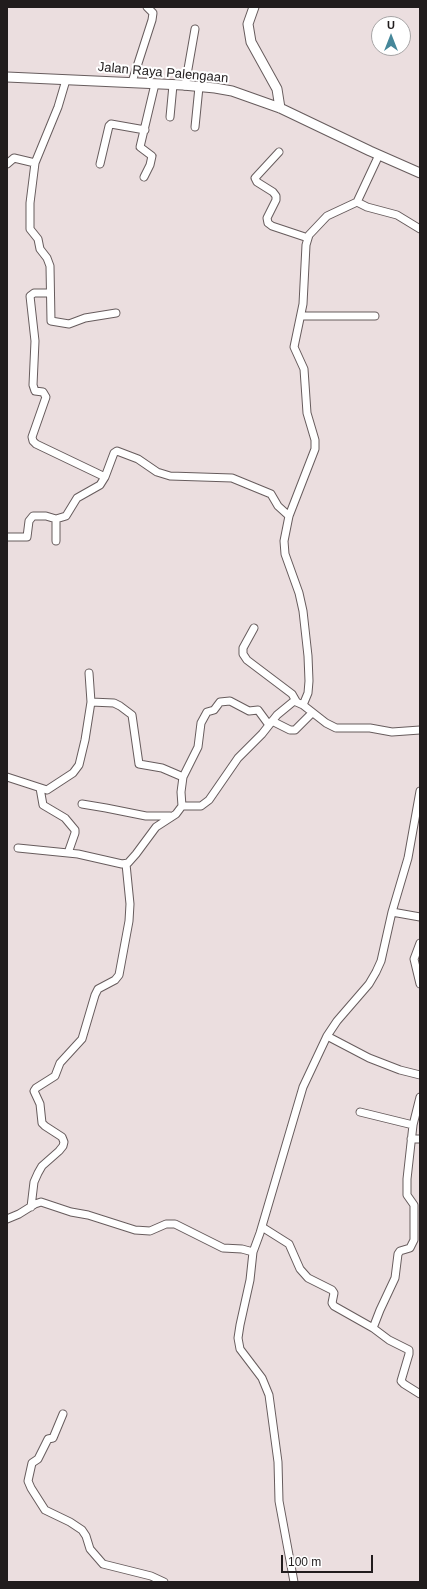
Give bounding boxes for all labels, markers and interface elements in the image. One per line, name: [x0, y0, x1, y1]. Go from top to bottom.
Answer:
north arrow: [371, 16, 411, 56]
text: U: [387, 19, 395, 31]
street label: Jalan Raya Palengaan: [97, 60, 229, 86]
scale bar: [283, 1547, 375, 1573]
text: 100 m: [288, 1555, 321, 1569]

